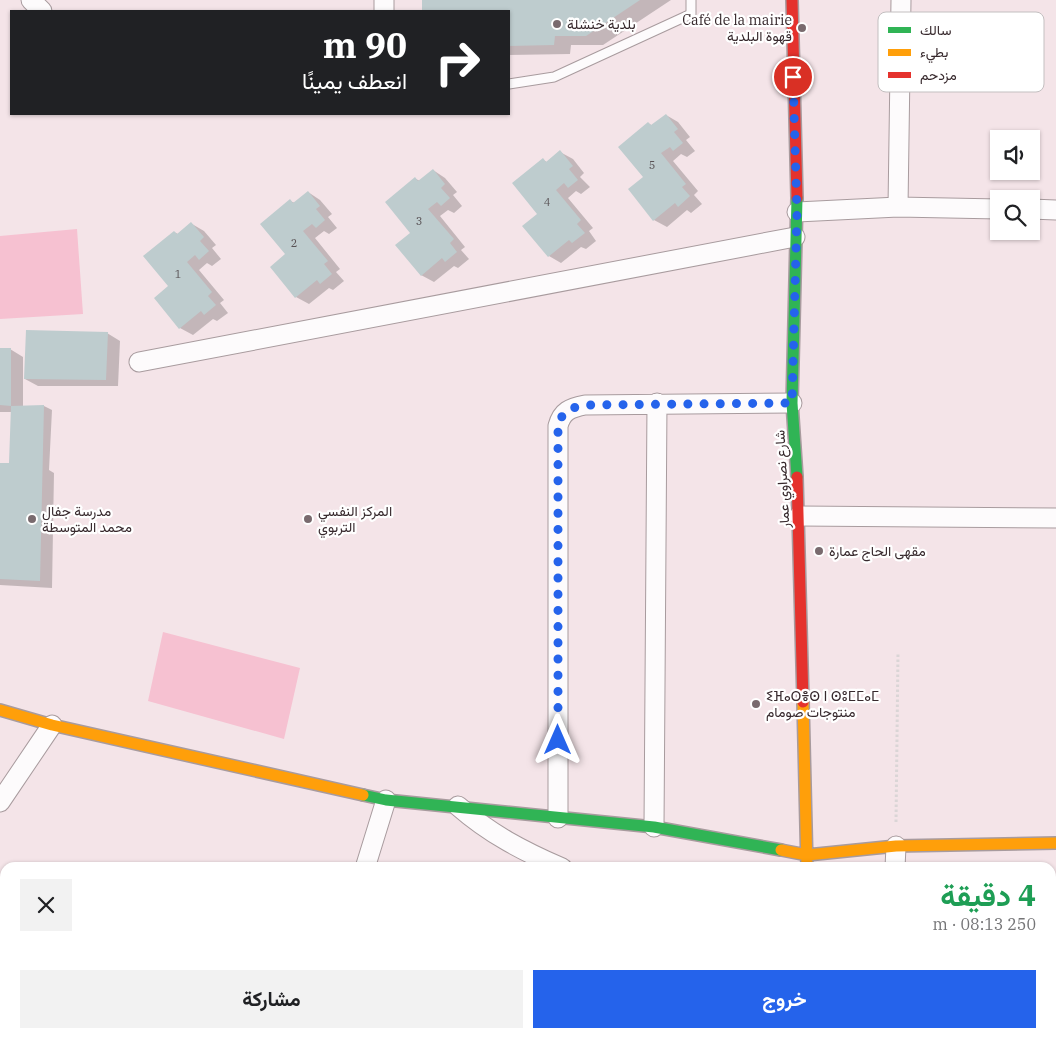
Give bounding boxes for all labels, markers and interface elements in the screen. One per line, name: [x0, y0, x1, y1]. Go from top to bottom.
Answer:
place label: Café de la mairie قهوة البلدية: [682, 11, 792, 45]
legend: [878, 12, 1044, 92]
place label: بلدية خنشلة: [567, 15, 636, 33]
marker: بلدية خنشلة: [551, 18, 563, 30]
text: سالك: [920, 21, 951, 39]
text: 90 m: [323, 22, 407, 68]
marker: Café de la mairie قهوة البلدية: [796, 22, 808, 34]
icon: right: [425, 30, 490, 95]
text: بطيء: [920, 43, 948, 64]
pin: [772, 56, 814, 98]
icon: arrive: [779, 63, 807, 91]
text: انعطف يمينًا: [302, 66, 407, 95]
text: مزدحم: [920, 66, 957, 84]
map controls: [990, 130, 1040, 240]
button: sound: [990, 130, 1040, 180]
house number: 5: [649, 158, 655, 172]
button: search: [990, 190, 1040, 240]
house number: 4: [544, 195, 551, 209]
house number: 3: [416, 214, 422, 228]
house number: 2: [291, 236, 297, 250]
house number: 1: [175, 267, 181, 281]
street label: شارع نصراوي عمار: [770, 429, 797, 530]
place label: مدرسة جفال محمد المتوسطة: [42, 502, 132, 536]
place label: المركز النفسي التربوي: [318, 502, 392, 539]
marker: مدرسة جفال محمد المتوسطة: [26, 513, 38, 525]
marker: المركز النفسي التربوي: [302, 513, 314, 525]
place label: مقهى الحاج عمارة: [829, 542, 926, 562]
marker: مقهى الحاج عمارة: [813, 545, 825, 557]
place label: ⵉⴼⴰⵔⴻⵙ ⵏ ⵙⵓⵎⵎⴰⵎ منتوجات صومام: [766, 687, 879, 721]
marker: ⵉⴼⴰⵔⴻⵙ ⵏ ⵙⵓⵎⵎⴰⵎ منتوجات صومام: [750, 698, 762, 710]
position arrow: [531, 713, 583, 765]
text: 4 دقيقة: [940, 875, 1036, 914]
button: close: [20, 879, 72, 931]
text: 250 m · 08:13: [933, 914, 1036, 934]
button: مشاركة: [20, 970, 523, 1028]
button: خروج: [533, 970, 1036, 1028]

